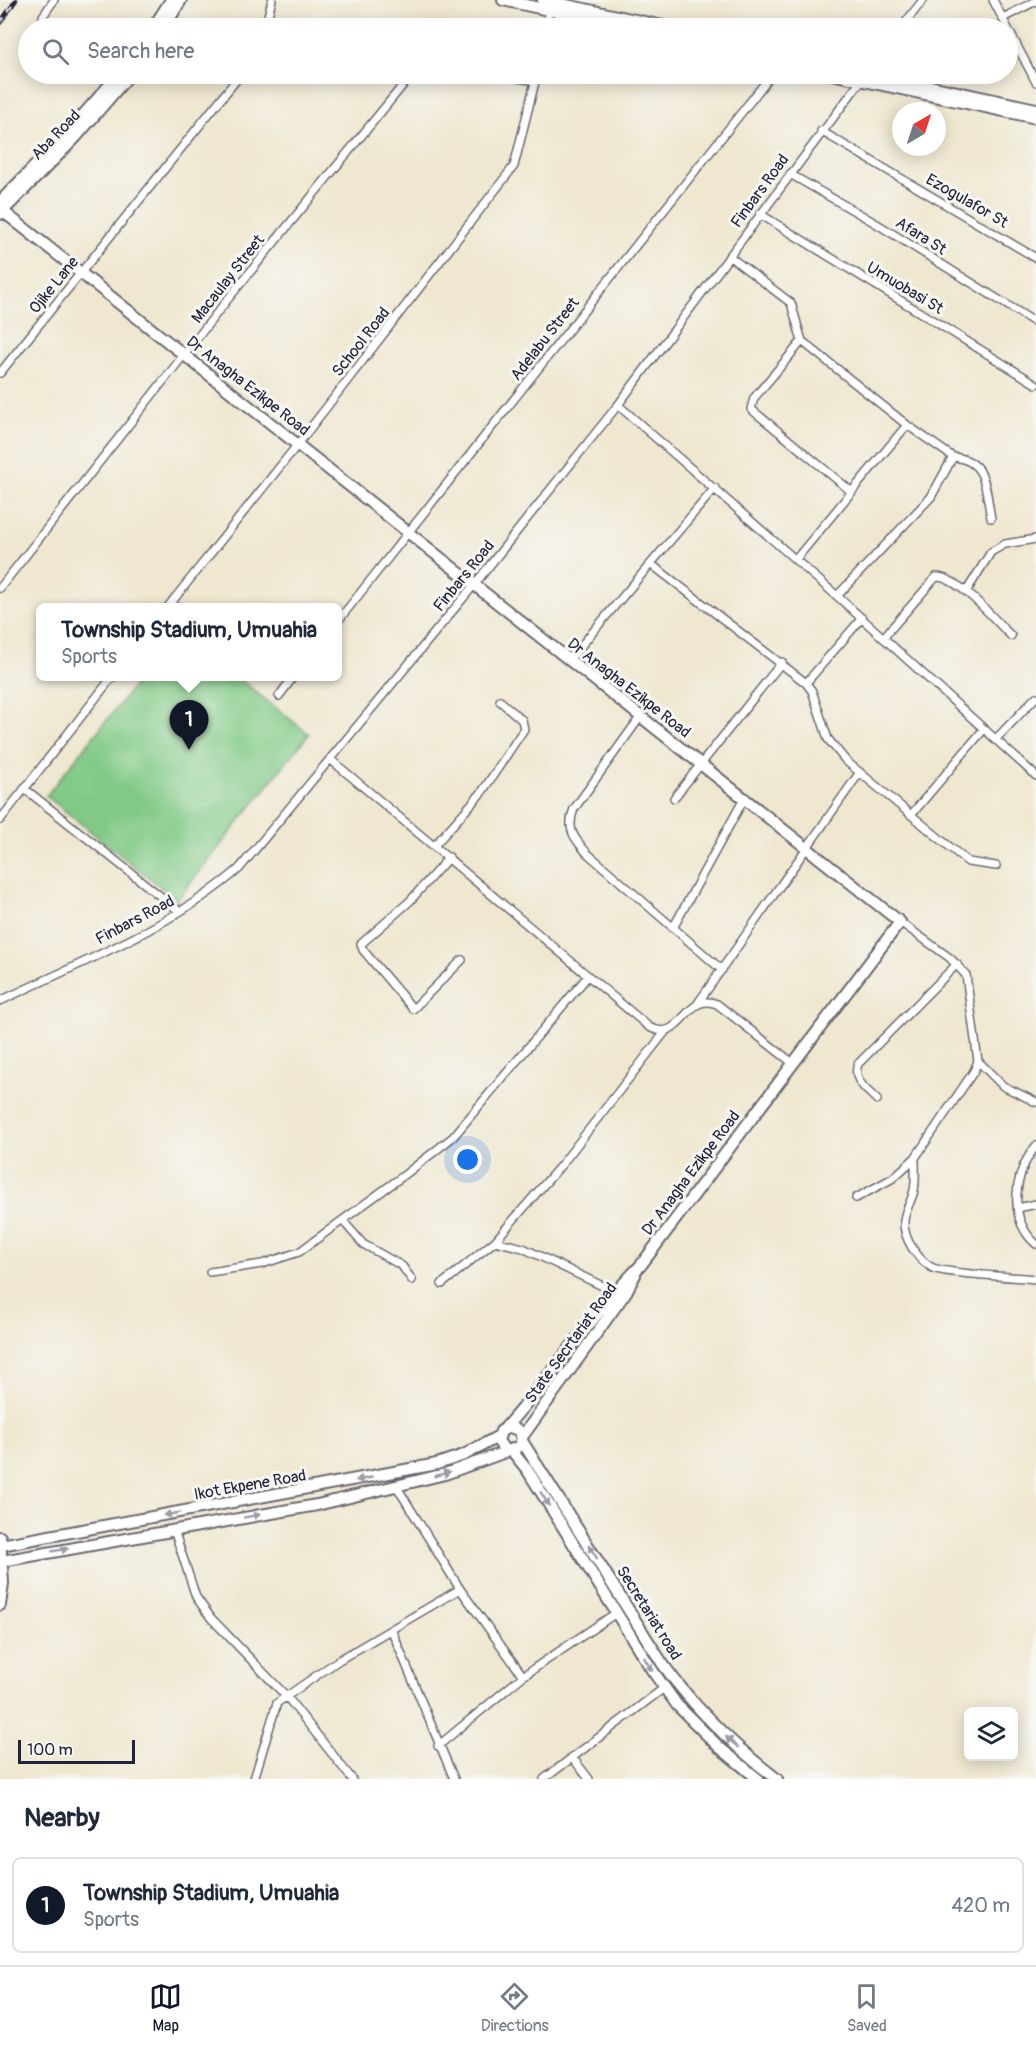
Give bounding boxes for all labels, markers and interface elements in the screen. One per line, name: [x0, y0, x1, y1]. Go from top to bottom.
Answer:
search box: [18, 18, 1018, 84]
icon: search: [39, 35, 72, 68]
text: Search here: [87, 37, 194, 65]
north arrow: [892, 102, 946, 156]
street label: Aba Road: [27, 106, 85, 164]
street label: Finbars Road: [727, 150, 793, 232]
street label: Ezogulafor St: [922, 169, 1012, 233]
street label: Afara St: [892, 213, 951, 260]
street label: Macaulay Street: [187, 230, 269, 327]
street label: Ojike Lane: [25, 252, 83, 318]
street label: Umuobasi St: [863, 257, 947, 319]
street label: Adelabu Street: [506, 293, 584, 385]
street label: School Road: [328, 303, 394, 381]
street label: Dr Anagha Ezikpe Road: [182, 332, 314, 440]
street label: Finbars Road: [429, 536, 499, 616]
popup: [36, 603, 342, 681]
text: Township Stadium, Umuahia: [61, 616, 317, 644]
street label: Dr Anagha Ezikpe Road: [563, 634, 695, 742]
text: Sports: [61, 644, 117, 669]
pin: 1: [170, 700, 208, 750]
street label: Finbars Road: [92, 891, 178, 949]
street label: Dr Anagha Ezikpe Road: [638, 1107, 744, 1239]
your location: [453, 1145, 482, 1174]
street label: State Secrtariat Road: [521, 1279, 621, 1407]
street label: Ikot Ekpene Road: [192, 1465, 308, 1505]
one-way arrow: [433, 1469, 451, 1478]
one-way arrow: [355, 1475, 374, 1484]
one-way arrow: [540, 1491, 551, 1507]
one-way arrow: [163, 1510, 182, 1519]
one-way arrow: [243, 1511, 262, 1520]
one-way arrow: [588, 1544, 599, 1560]
one-way arrow: [51, 1545, 70, 1554]
street label: Secretariat road: [612, 1562, 686, 1664]
one-way arrow: [642, 1656, 654, 1672]
map controls: [964, 1707, 1018, 1761]
button: layers: [964, 1707, 1018, 1761]
one-way arrow: [724, 1736, 740, 1749]
scale bar: [18, 1737, 135, 1764]
text: 100 m: [27, 1740, 73, 1760]
text: Nearby: [24, 1802, 100, 1834]
text: Township Stadium, Umuahia: [83, 1879, 339, 1907]
text: 1: [42, 1893, 49, 1918]
text: 420 m: [951, 1893, 1010, 1918]
text: Sports: [83, 1907, 139, 1932]
tab: Map: [149, 1980, 182, 2036]
tab: Directions: [481, 1980, 549, 2036]
tab: Saved: [847, 1980, 887, 2036]

